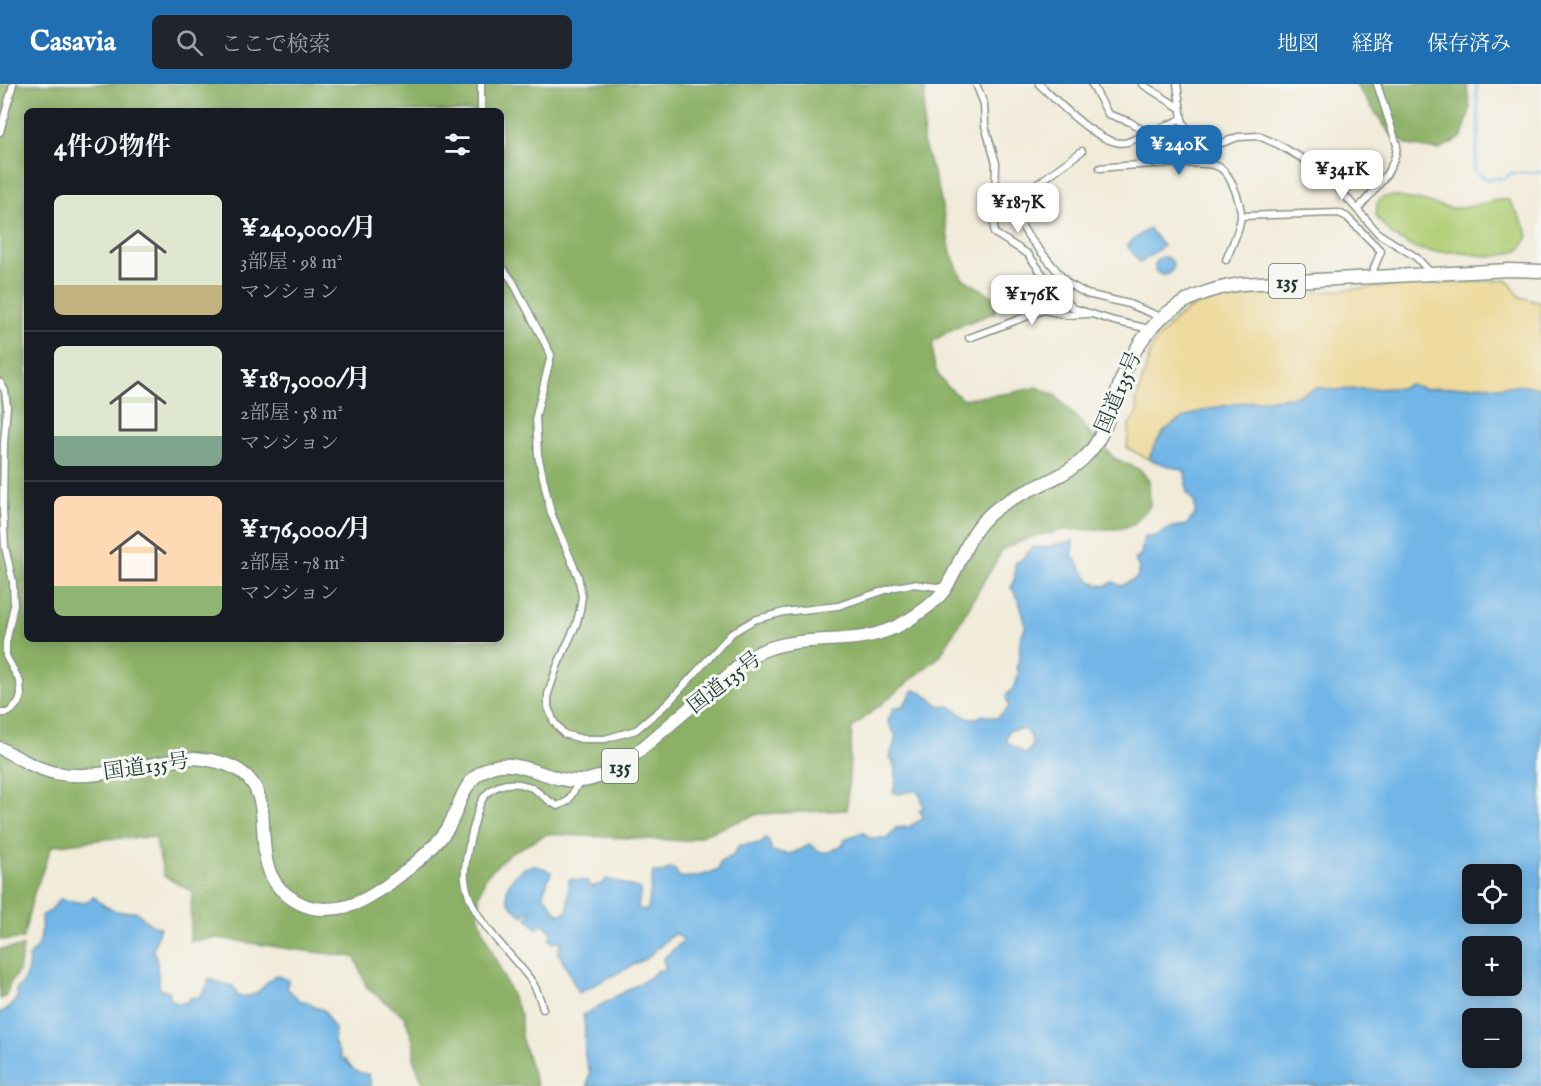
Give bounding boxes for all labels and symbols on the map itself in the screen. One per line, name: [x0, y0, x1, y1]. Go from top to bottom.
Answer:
pin: ¥240K: [1137, 125, 1221, 176]
pin: ¥341K: [1300, 150, 1384, 201]
pin: ¥187K: [976, 183, 1060, 234]
road number: 135: [1269, 264, 1305, 298]
pin: ¥176K: [990, 275, 1074, 326]
street label: 国道135号: [1090, 348, 1149, 438]
street label: 国道135号: [683, 646, 767, 720]
street label: 国道135号: [102, 748, 191, 787]
road number: 135: [602, 749, 638, 783]

